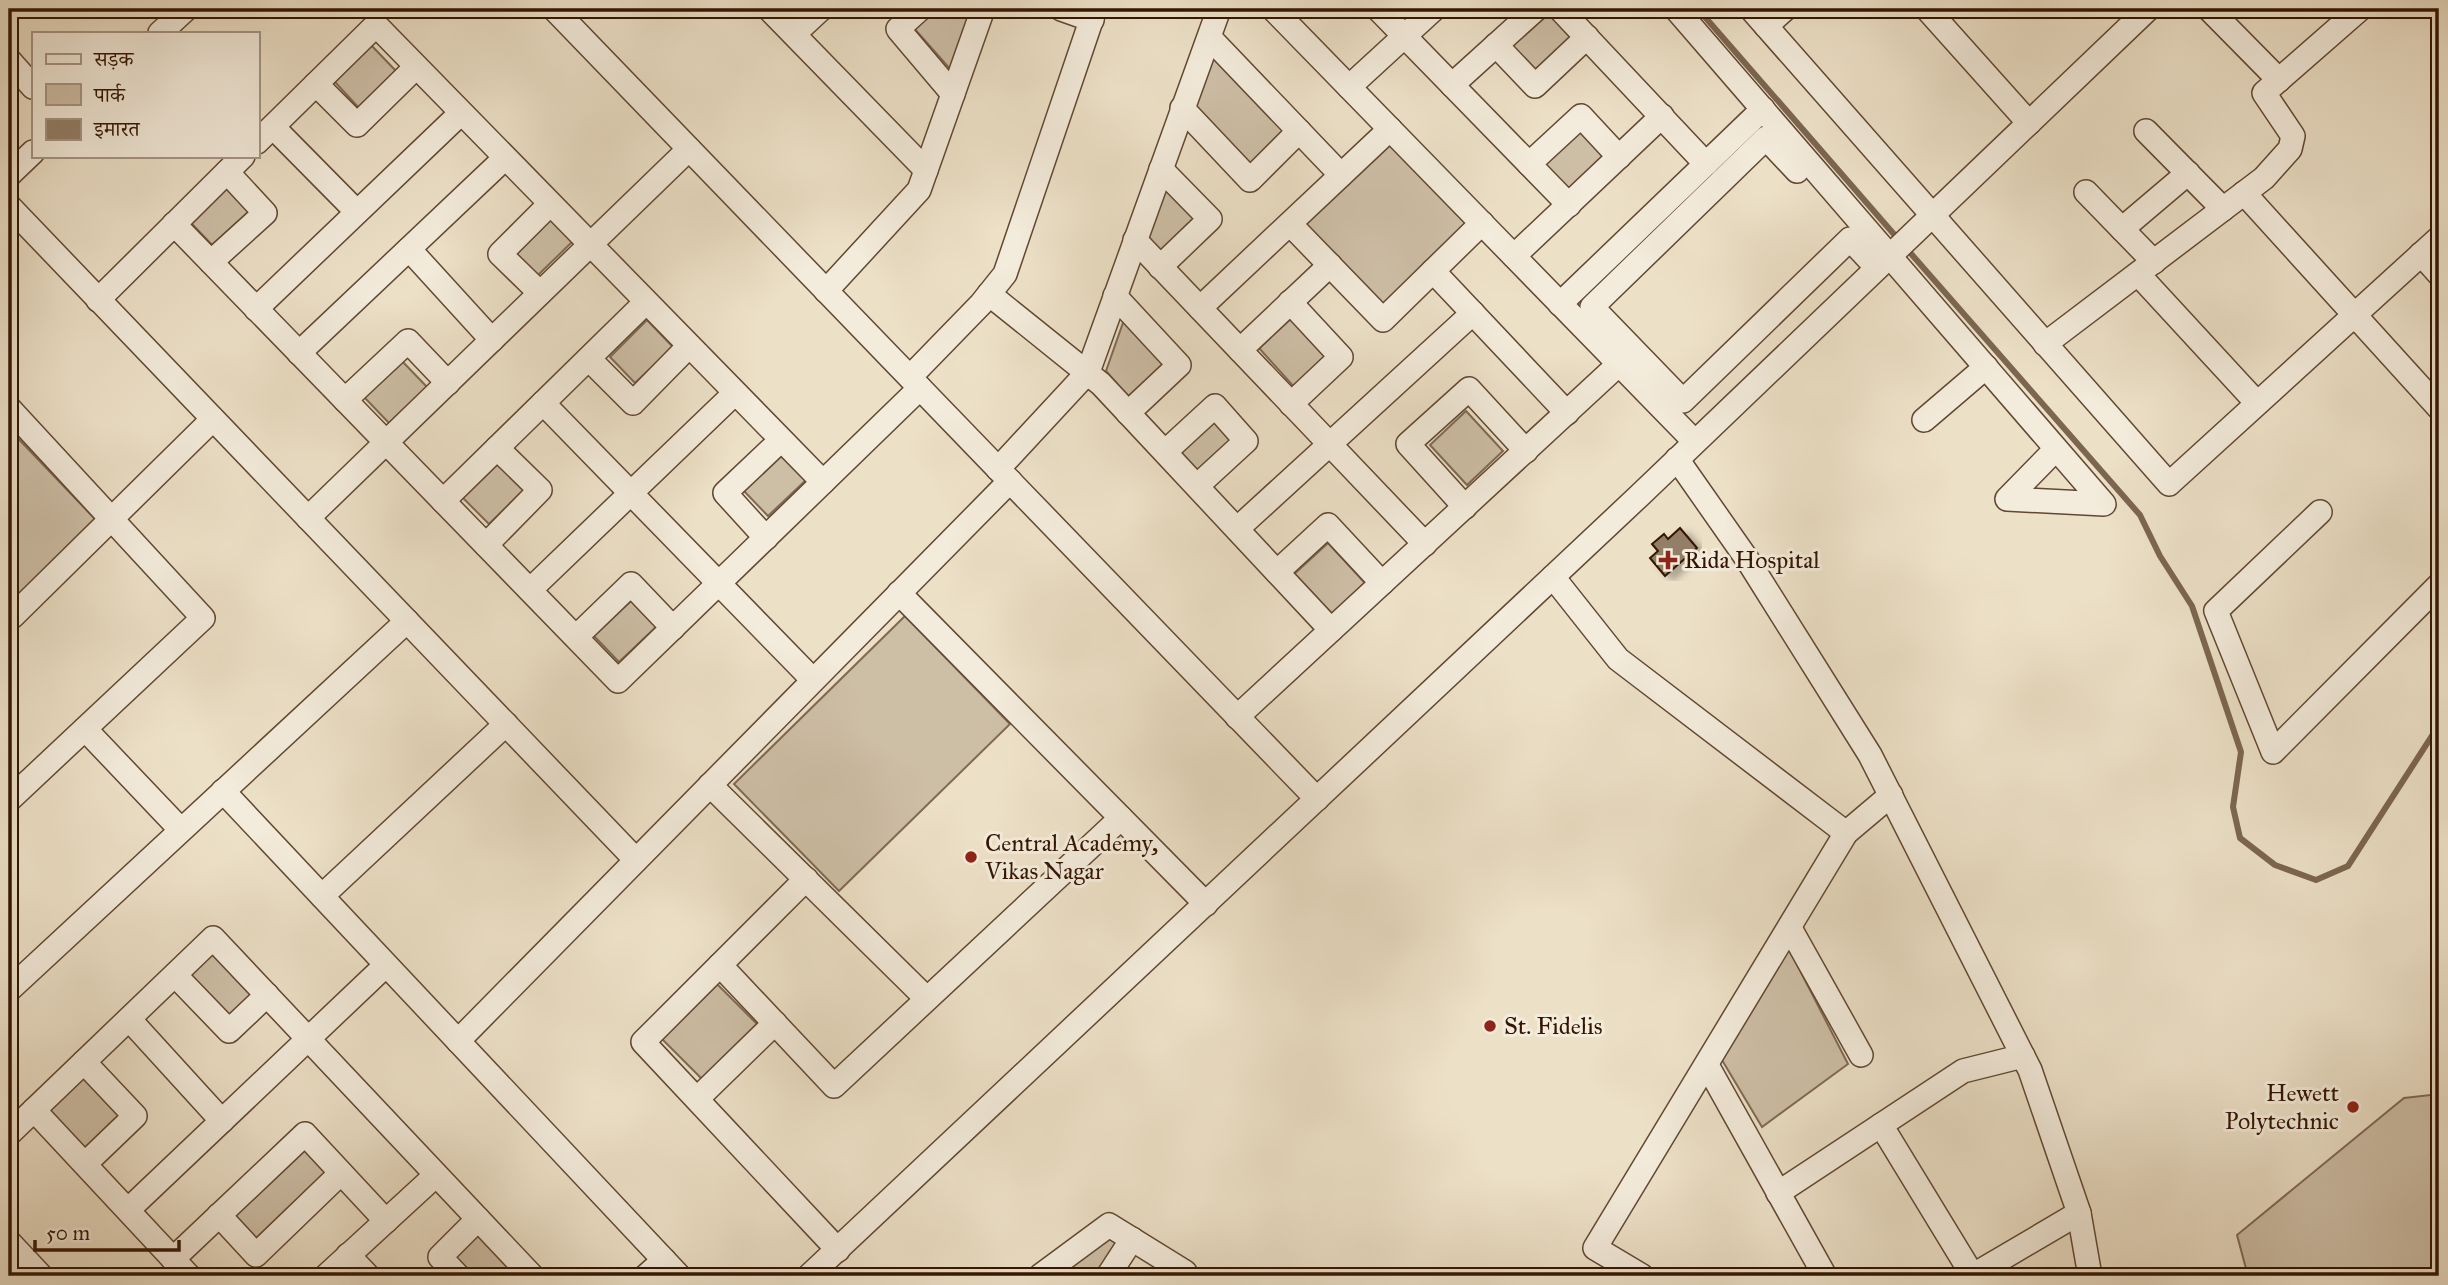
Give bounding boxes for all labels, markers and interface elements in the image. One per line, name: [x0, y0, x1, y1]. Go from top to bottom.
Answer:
legend: [32, 32, 259, 158]
text: सड़क: [93, 46, 134, 72]
text: पार्क: [93, 82, 126, 108]
text: इमारत: [93, 116, 141, 142]
place label: Rida Hospital: [1684, 545, 1820, 575]
marker: Rida Hospital: [1658, 550, 1678, 570]
place label: Central Academy, Vikas Nagar: [984, 828, 1158, 886]
marker: Central Academy, Vikas Nagar: [963, 849, 979, 865]
place label: St. Fidelis: [1504, 1011, 1603, 1041]
marker: St. Fidelis: [1482, 1018, 1498, 1034]
place label: Hewett Polytechnic: [2225, 1078, 2340, 1136]
marker: Hewett Polytechnic: [2345, 1099, 2361, 1115]
scale bar: [35, 1208, 178, 1252]
text: 50 m: [46, 1220, 91, 1246]

